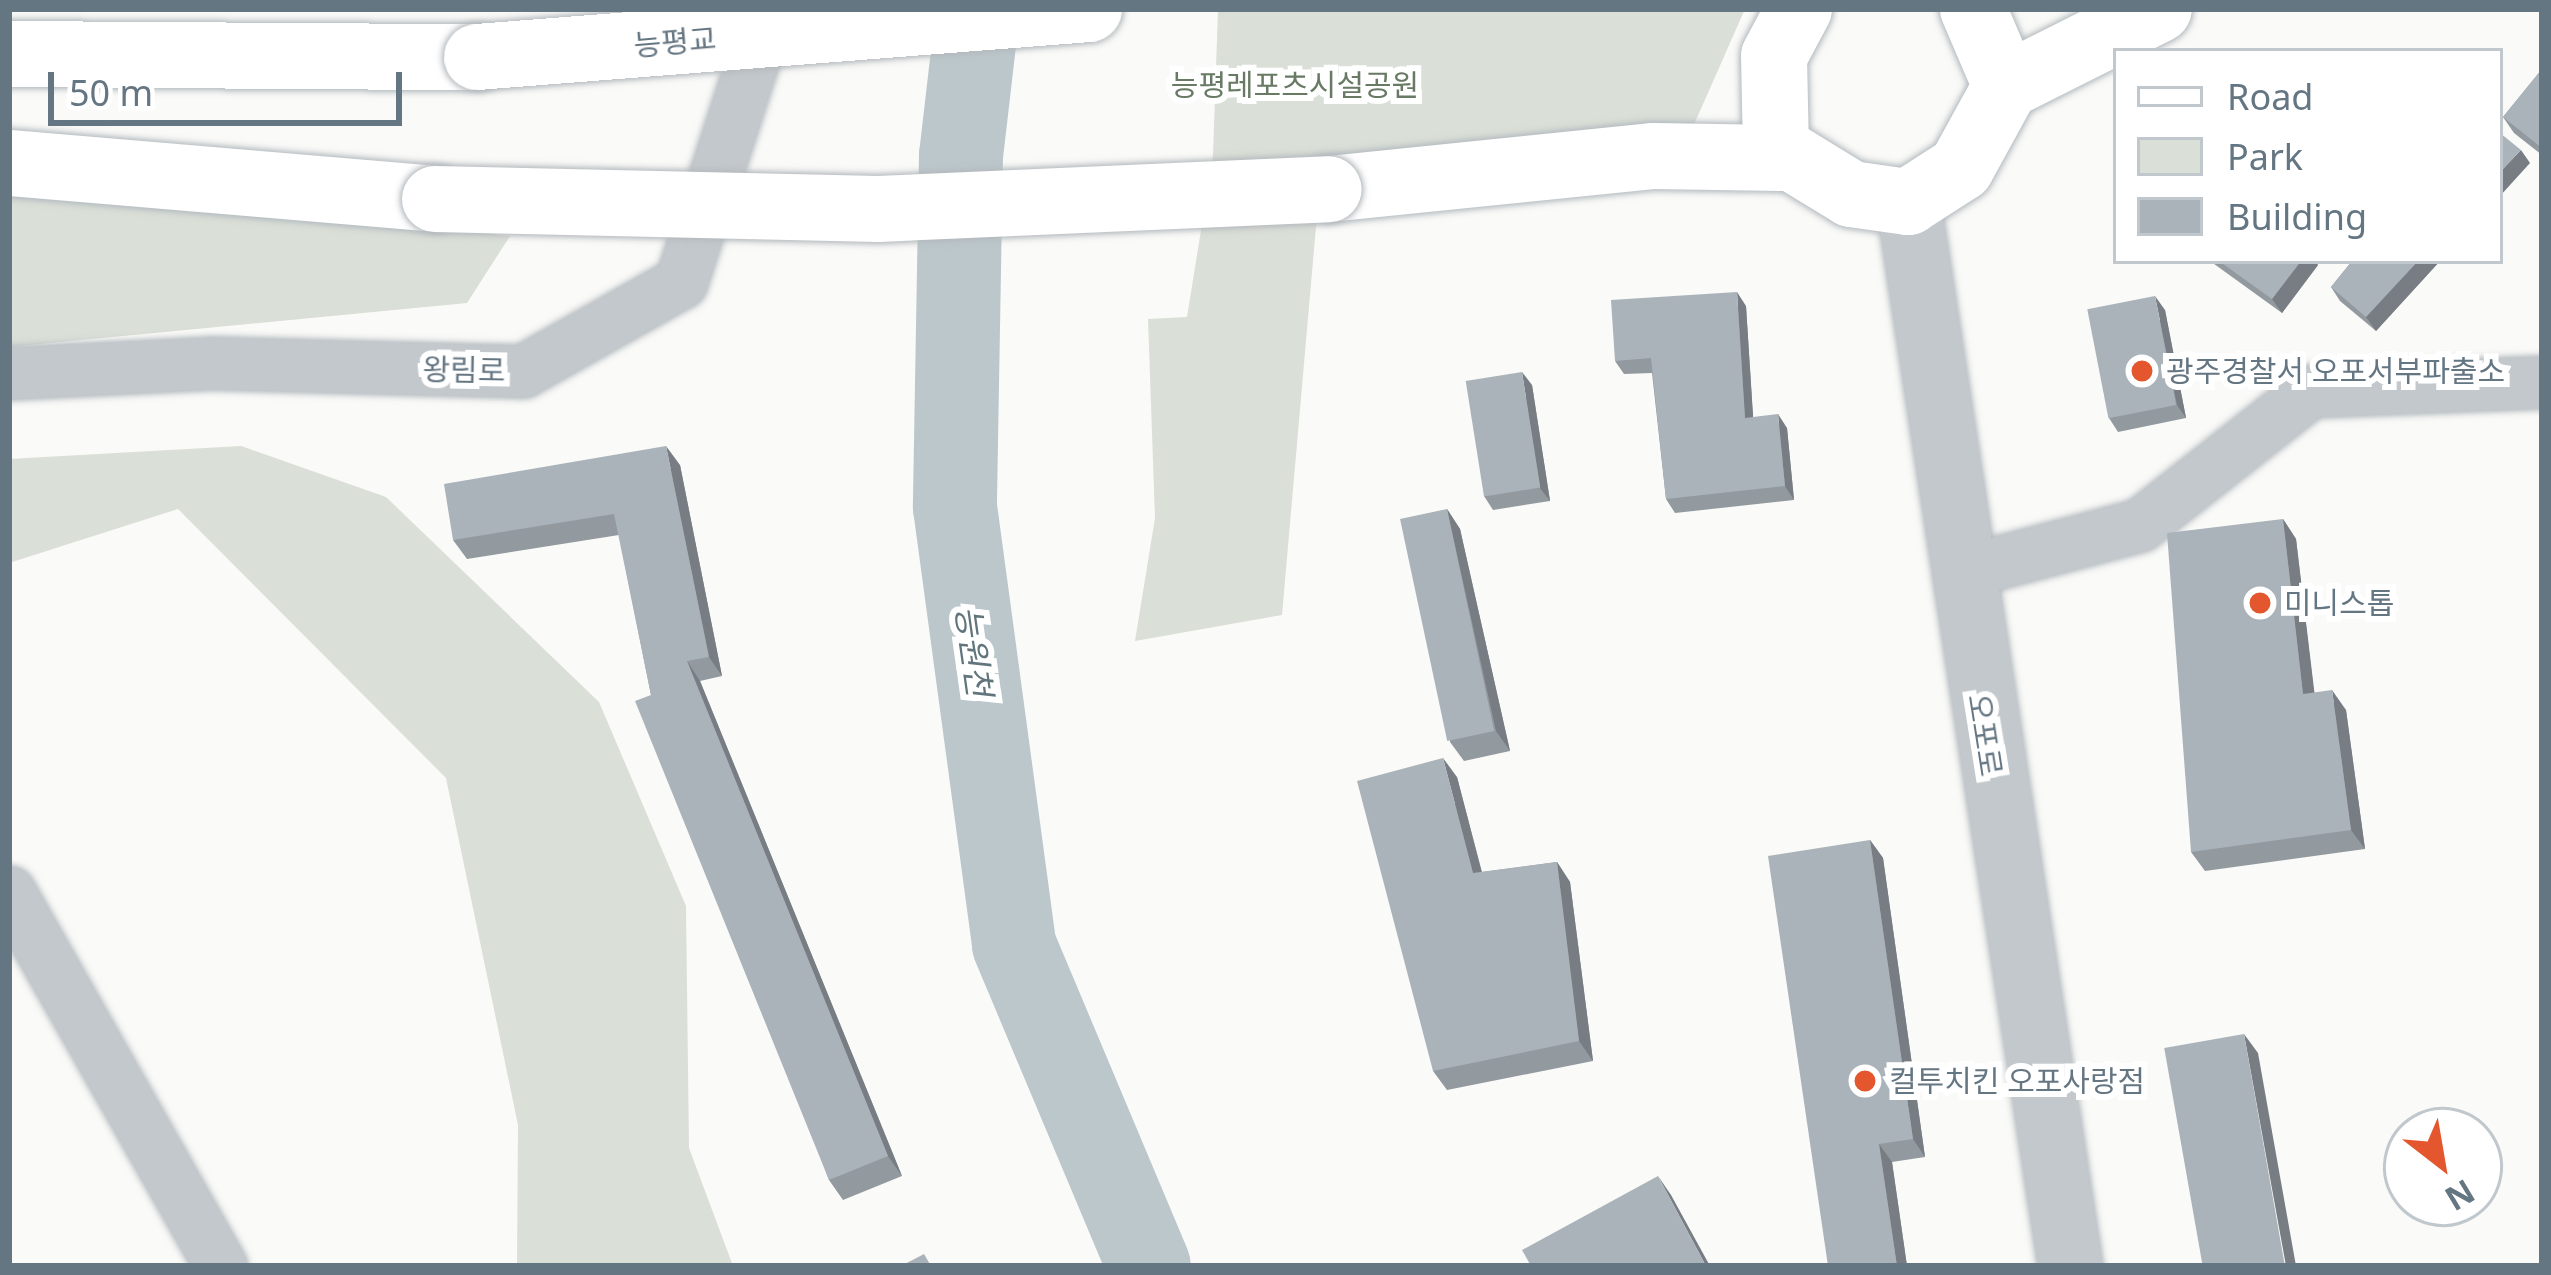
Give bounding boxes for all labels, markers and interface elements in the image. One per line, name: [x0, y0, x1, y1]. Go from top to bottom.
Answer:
street label: 능평교: [632, 20, 718, 64]
scale bar: [54, 48, 408, 122]
legend: [2113, 48, 2503, 264]
park label: 능평레포츠시설공원: [1171, 67, 1419, 103]
text: 50 m: [69, 68, 153, 117]
text: Road: [2227, 72, 2314, 121]
text: Park: [2227, 132, 2303, 181]
text: Building: [2227, 192, 2367, 241]
street label: 왕림로: [422, 351, 506, 389]
place label: 광주경찰서 오포서부파출소: [2166, 353, 2505, 389]
marker: 광주경찰서 오포서부파출소: [2129, 358, 2155, 384]
place label: 미니스톱: [2284, 585, 2394, 621]
marker: 미니스톱: [2247, 590, 2273, 616]
water label: 능원천: [948, 603, 1000, 699]
street label: 오포로: [1961, 691, 2009, 779]
place label: 컬투치킨 오포사랑점: [1889, 1063, 2145, 1099]
marker: 컬투치킨 오포사랑점: [1852, 1068, 1878, 1094]
north arrow: [2383, 1107, 2503, 1227]
text: N: [2437, 1170, 2483, 1222]

